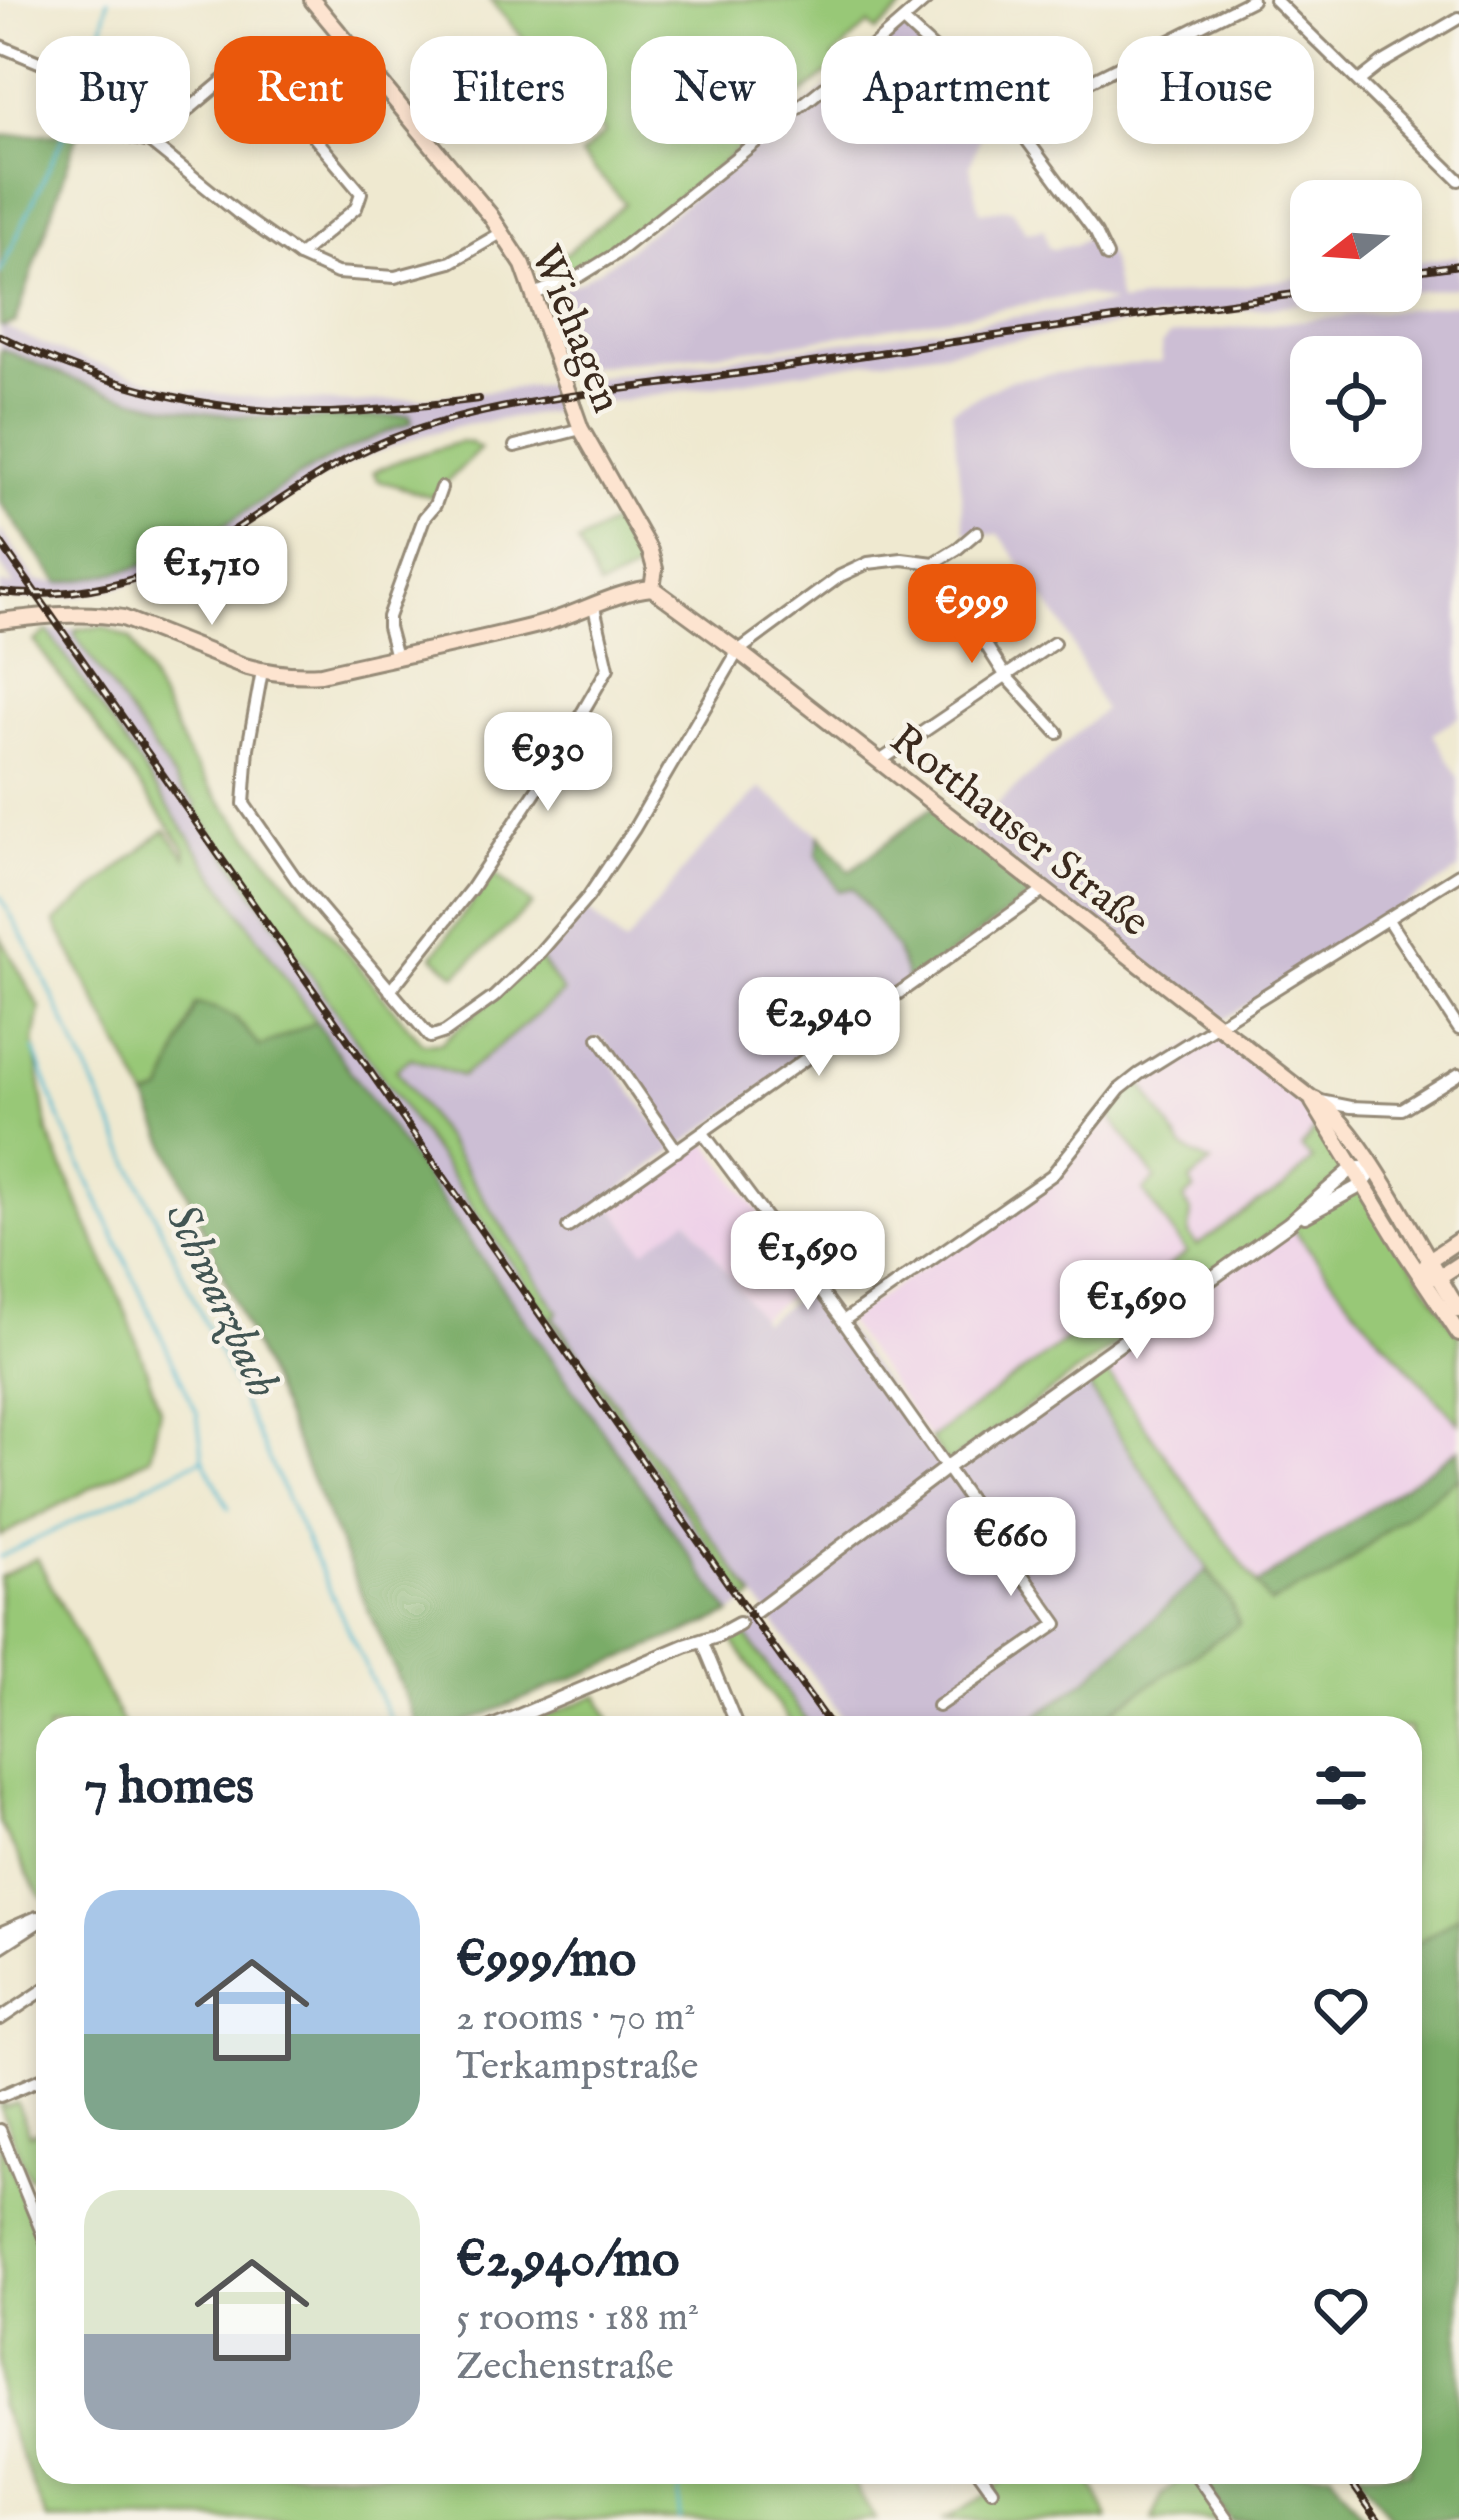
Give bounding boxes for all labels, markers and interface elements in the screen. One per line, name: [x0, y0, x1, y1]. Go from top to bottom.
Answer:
chip: Buy: [36, 36, 190, 144]
chip: Rent: [214, 36, 386, 144]
chip: Filters: [410, 36, 607, 144]
chip: New: [631, 36, 797, 144]
chip: Apartment: [821, 36, 1093, 144]
chip: House: [1117, 36, 1314, 144]
north arrow: [1290, 180, 1422, 312]
map controls: [1290, 180, 1422, 468]
street label: Wiehagen: [517, 238, 632, 421]
button: locate: [1290, 336, 1422, 468]
pin: €1,710: [114, 526, 310, 628]
text: €1,710: [163, 540, 261, 589]
pin: €999: [901, 564, 1043, 666]
text: €999: [935, 578, 1009, 627]
pin: €930: [477, 712, 619, 814]
street label: Rotthauser Straße: [879, 714, 1159, 949]
text: €930: [511, 726, 585, 775]
pin: €2,940: [721, 977, 917, 1079]
text: €2,940: [766, 991, 872, 1040]
water label: Schwarzbach: [151, 1194, 291, 1407]
pin: €1,690: [710, 1211, 906, 1313]
text: €1,690: [758, 1225, 858, 1274]
pin: €1,690: [1039, 1260, 1235, 1362]
text: €1,690: [1087, 1274, 1187, 1323]
pin: €660: [940, 1497, 1082, 1599]
text: €660: [974, 1511, 1048, 1560]
icon: filters: [1308, 1755, 1374, 1821]
text: 7 homes: [84, 1756, 254, 1821]
text: €999/mo: [456, 1929, 636, 1994]
icon: home: [180, 1938, 324, 2082]
icon: heart: [1308, 1977, 1374, 2043]
text: 2 rooms · 70 m²: [456, 1994, 696, 2043]
text: Terkampstraße: [456, 2043, 698, 2092]
text: €2,940/mo: [456, 2229, 679, 2294]
icon: home: [180, 2238, 324, 2382]
icon: heart: [1308, 2277, 1374, 2343]
text: 5 rooms · 188 m²: [456, 2294, 699, 2343]
text: Zechenstraße: [456, 2343, 674, 2392]

